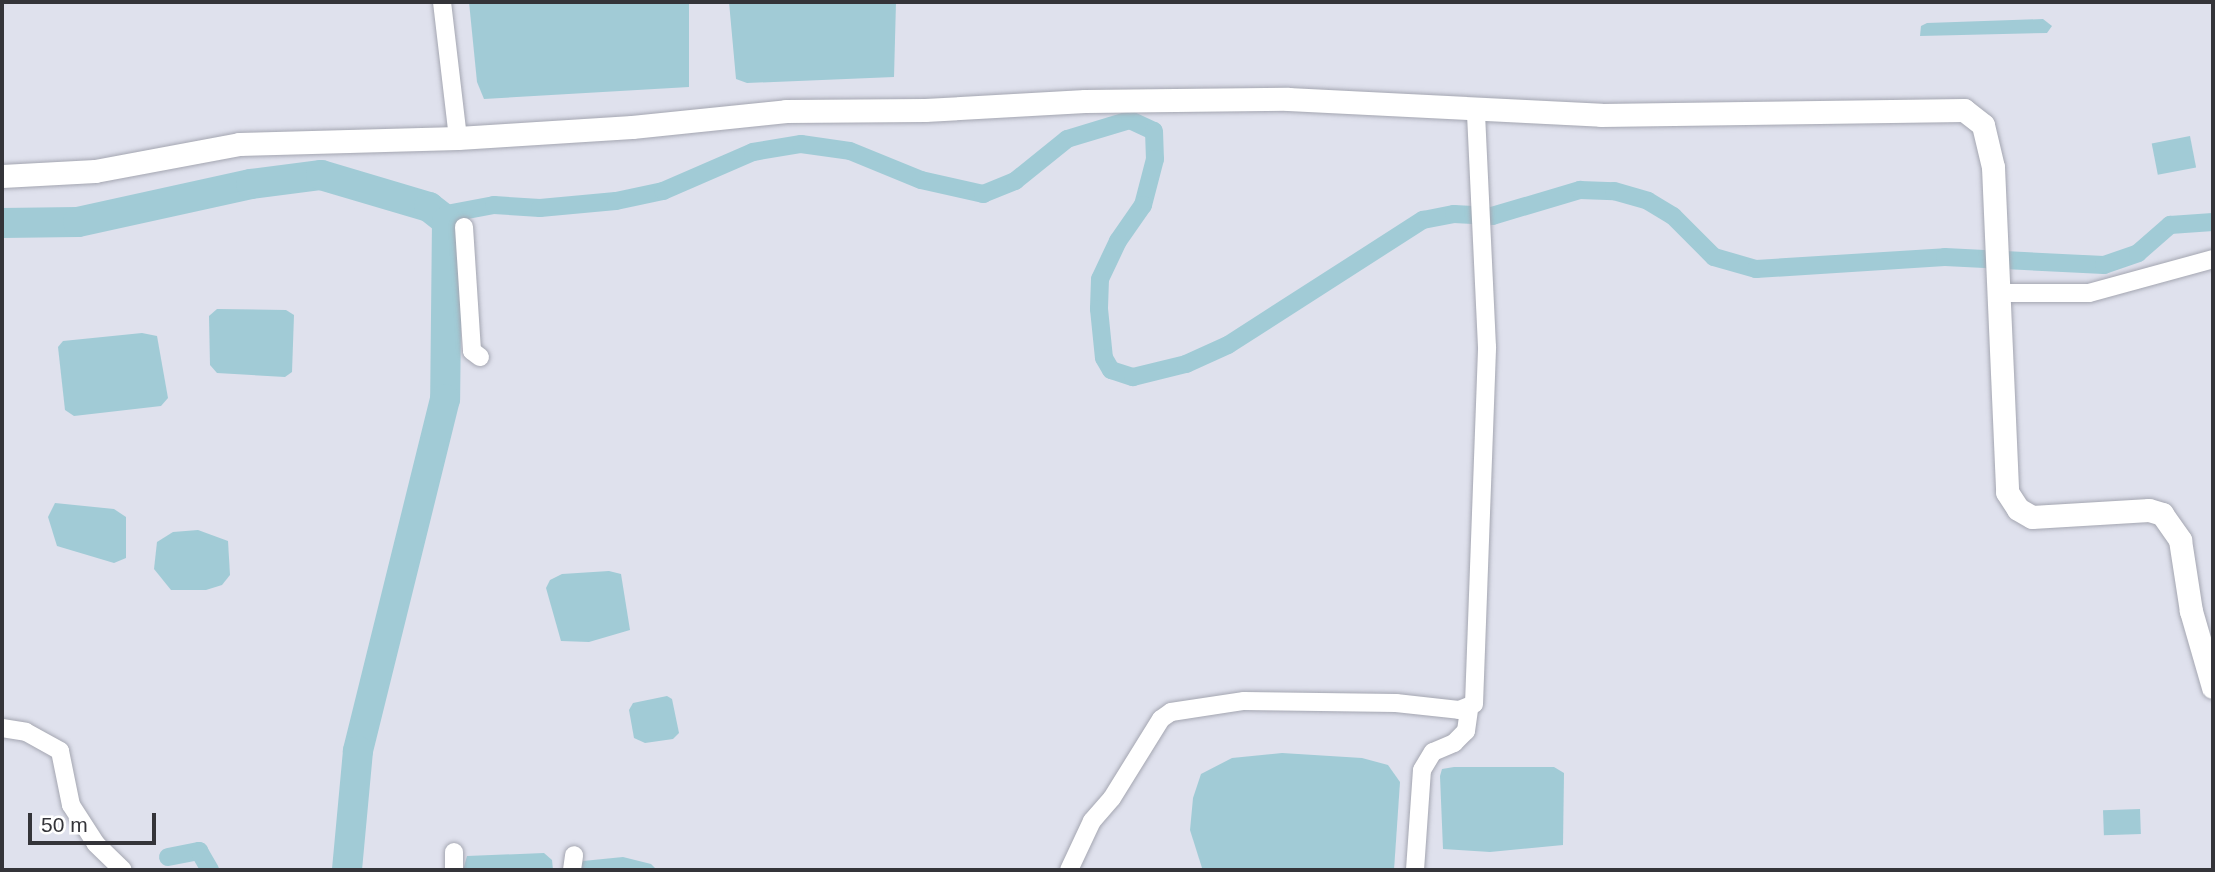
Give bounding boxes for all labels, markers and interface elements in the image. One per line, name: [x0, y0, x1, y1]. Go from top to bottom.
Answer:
scale bar: [32, 798, 159, 842]
text: 50 m: [41, 813, 88, 836]

